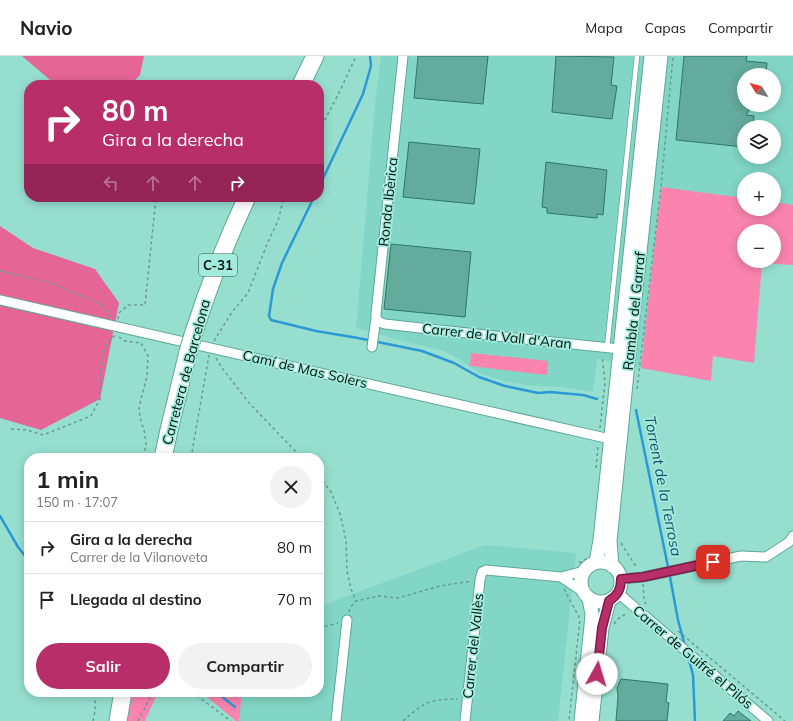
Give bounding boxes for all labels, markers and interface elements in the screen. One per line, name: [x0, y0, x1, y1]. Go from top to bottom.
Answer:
text: Navio: [20, 16, 73, 40]
text: Mapa: [585, 19, 623, 37]
text: Capas: [645, 19, 686, 37]
text: Compartir: [708, 19, 773, 37]
north arrow: [737, 68, 781, 112]
map controls: [737, 68, 781, 268]
text: 80 m: [102, 93, 168, 128]
icon: right: [36, 96, 88, 148]
button: layers: [737, 120, 781, 164]
text: Gira a la derecha: [102, 128, 244, 151]
street label: Ronda Ibèrica: [374, 157, 402, 247]
icon: left: [100, 172, 122, 194]
icon: ahead: [142, 172, 164, 194]
icon: ahead: [184, 172, 206, 194]
icon: right: [226, 172, 248, 194]
button: +: [737, 172, 781, 216]
button: −: [737, 224, 781, 268]
street label: Rambla del Garraf: [619, 251, 649, 371]
road number: C-31: [199, 254, 237, 276]
street label: Carretera de Barcelona: [158, 297, 214, 447]
street label: Carrer de la Vall d'Aran: [421, 319, 573, 353]
street label: Camí de Mas Solers: [241, 346, 369, 392]
water label: Torrent de la Terrosa: [641, 414, 686, 558]
text: 1 min: [36, 464, 99, 494]
button: close: [270, 466, 312, 508]
text: 150 m · 17:07: [36, 494, 118, 510]
text: Gira a la derecha: [70, 530, 192, 549]
icon: right: [36, 537, 58, 559]
text: 80 m: [277, 538, 312, 557]
pin: [696, 545, 730, 579]
text: Carrer de la Vilanoveta: [70, 549, 208, 565]
icon: arrive: [702, 551, 724, 573]
icon: arrive: [36, 589, 58, 611]
text: Llegada al destino: [70, 590, 202, 609]
text: 70 m: [277, 590, 312, 609]
street label: Carrer del Vallès: [459, 592, 487, 700]
street label: Carrer de Guifré el Pilós: [629, 601, 757, 713]
button: Salir: [36, 643, 170, 689]
button: Compartir: [178, 643, 312, 689]
position arrow: [576, 653, 618, 695]

